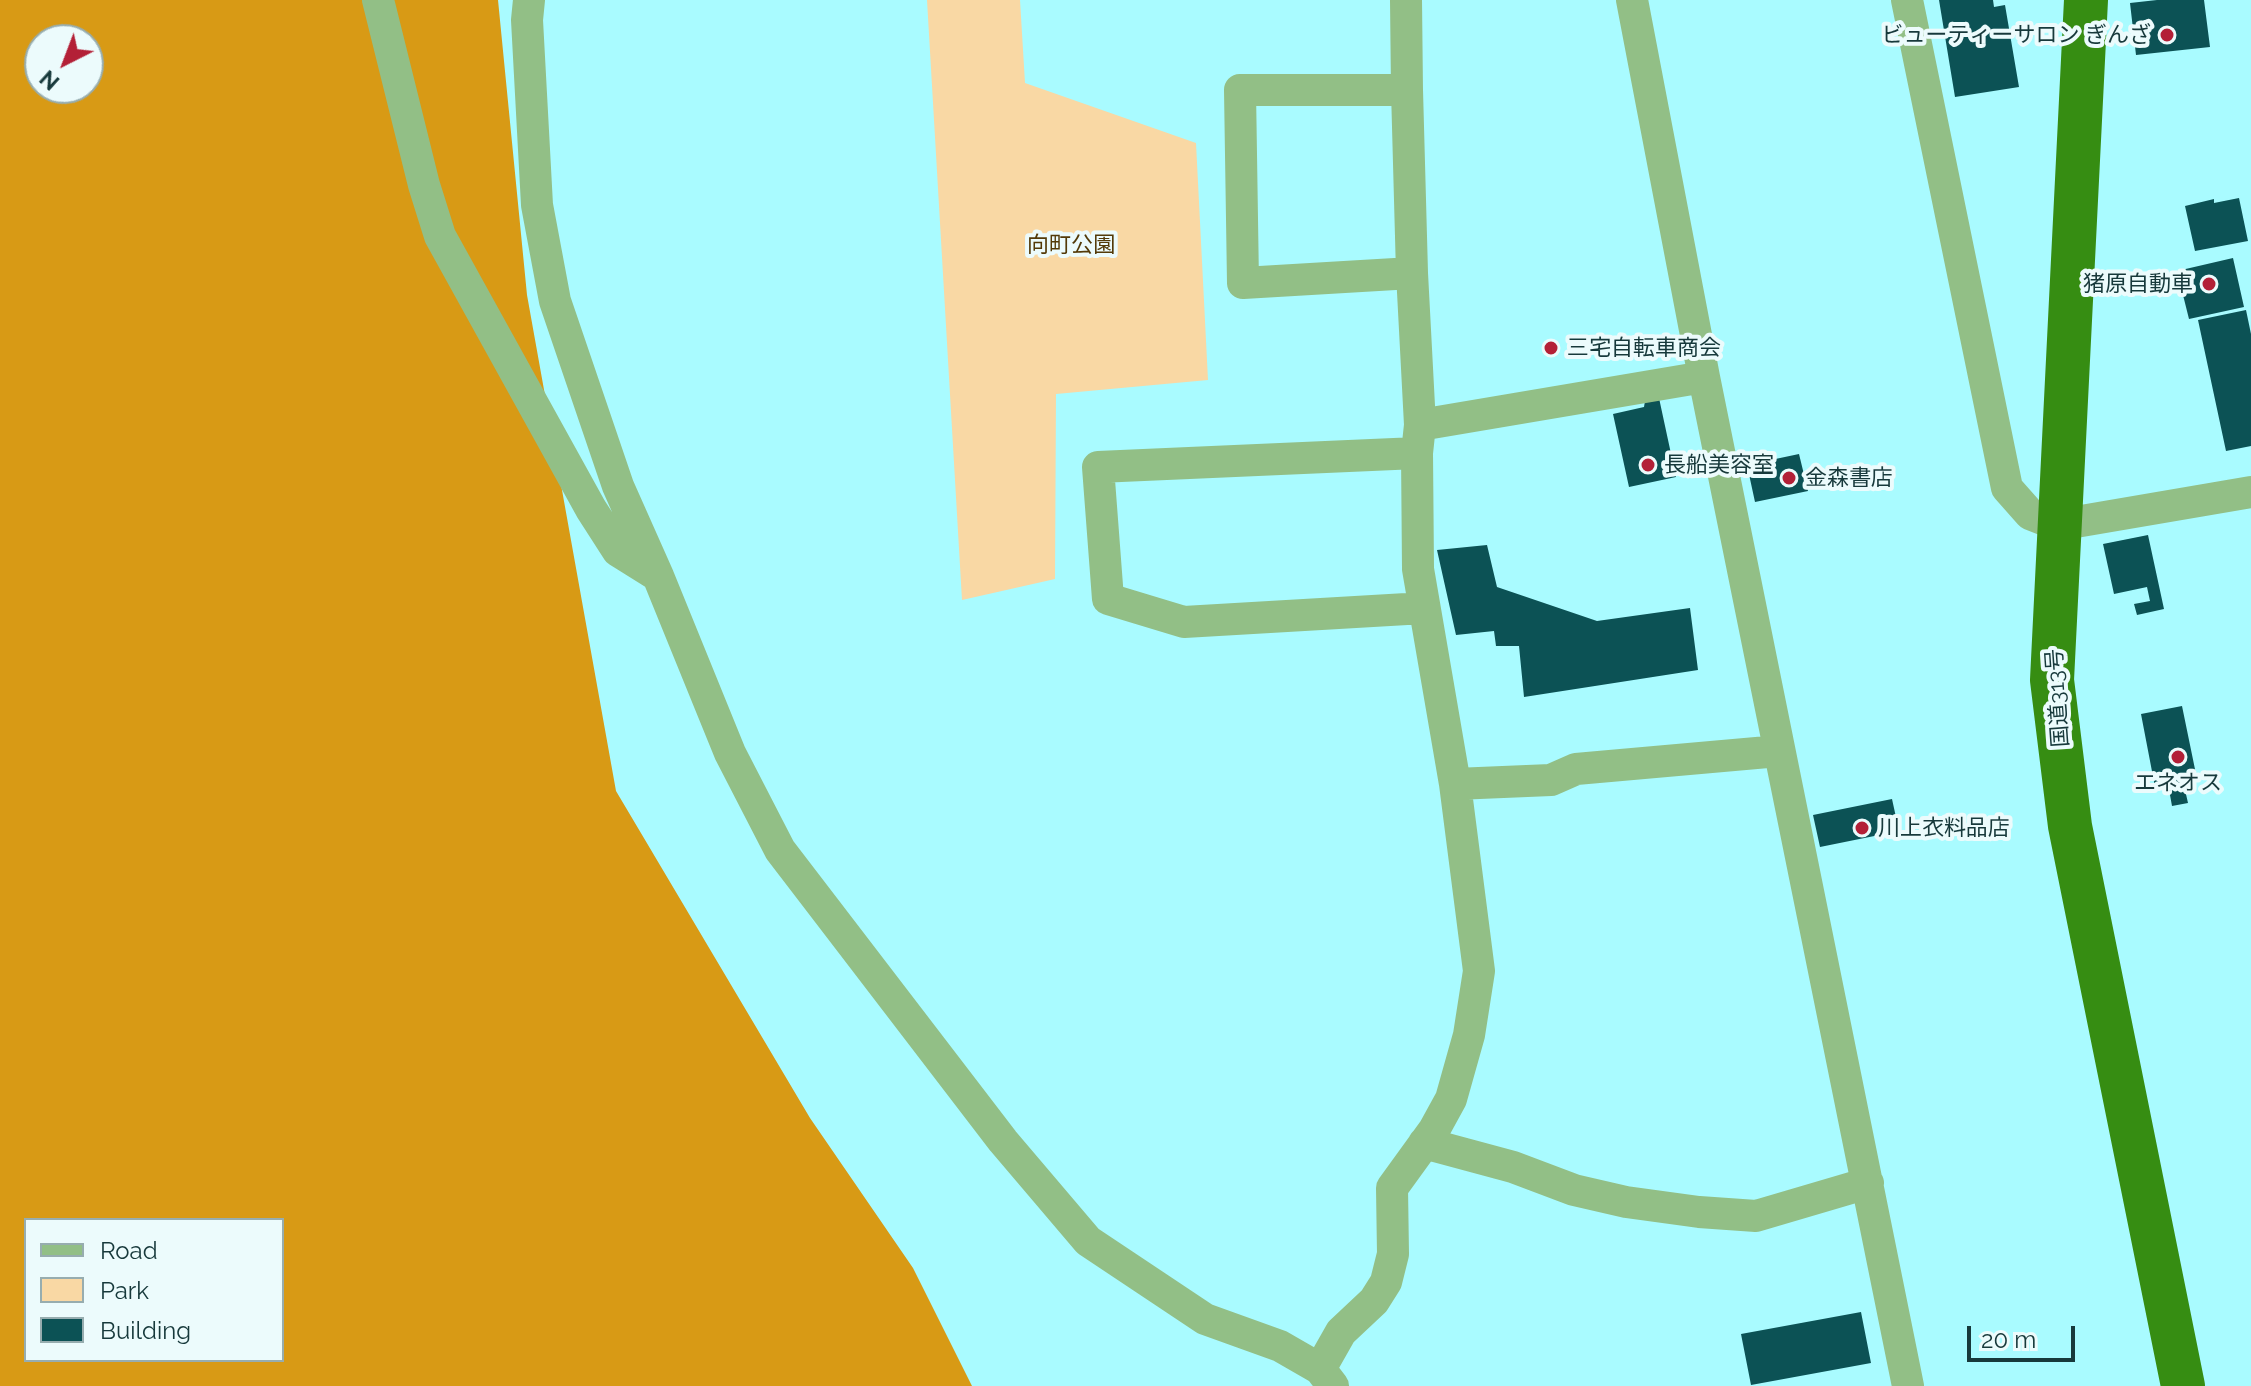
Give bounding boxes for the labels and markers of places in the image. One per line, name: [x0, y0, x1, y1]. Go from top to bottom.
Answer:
place label: ビューティーサロン ぎんざ: [1881, 22, 2151, 48]
marker: ビューティーサロン ぎんざ: [2158, 26, 2176, 44]
place label: 猪原自動車: [2083, 271, 2193, 297]
marker: 猪原自動車: [2200, 275, 2218, 293]
place label: 三宅自転車商会: [1567, 335, 1721, 361]
marker: 三宅自転車商会: [1542, 339, 1560, 357]
place label: 長船美容室: [1664, 452, 1774, 478]
marker: 長船美容室: [1639, 456, 1657, 474]
place label: 金森書店: [1805, 465, 1893, 491]
marker: 金森書店: [1780, 469, 1798, 487]
marker: エネオス: [2169, 748, 2187, 766]
place label: エネオス: [2134, 770, 2222, 796]
place label: 川上衣料品店: [1878, 815, 2010, 841]
marker: 川上衣料品店: [1853, 819, 1871, 837]

